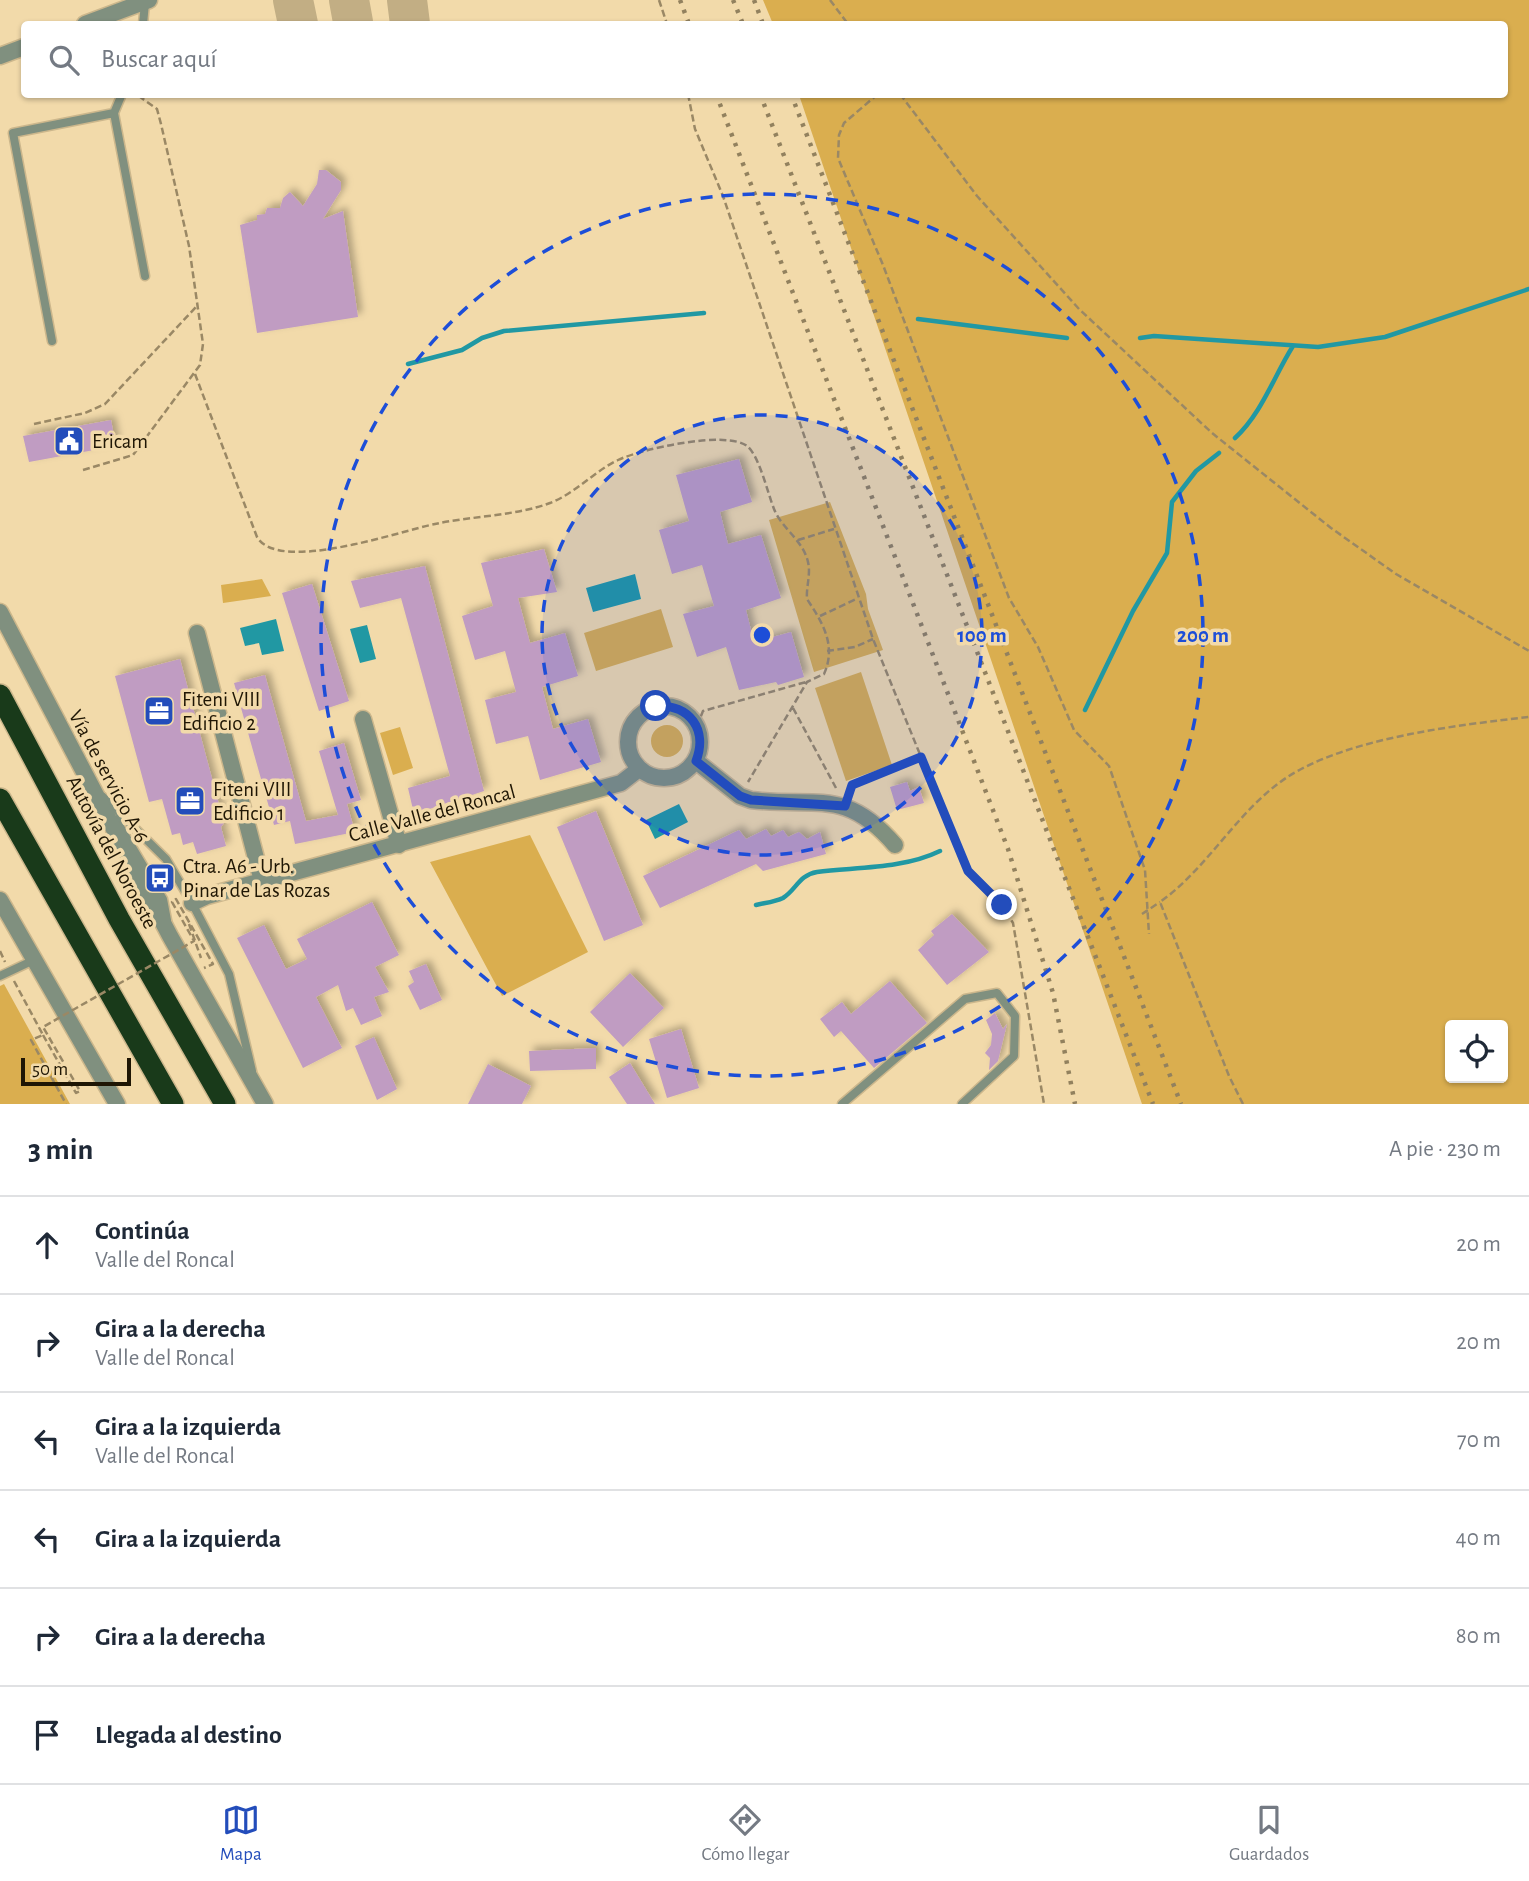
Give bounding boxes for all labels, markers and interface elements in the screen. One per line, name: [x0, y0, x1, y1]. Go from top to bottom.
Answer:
search box: [21, 21, 1508, 98]
icon: search: [45, 41, 83, 79]
text: Buscar aquí: [101, 46, 217, 72]
public building icon: Ericam: [52, 424, 86, 458]
place label: Ericam: [92, 431, 148, 452]
centre of rings: [750, 623, 774, 647]
text: 100 m: [957, 625, 1007, 646]
text: 200 m: [1177, 625, 1229, 646]
place label: Fiteni VIII Edificio 2: [182, 689, 260, 734]
route start: [640, 690, 671, 721]
office icon: Fiteni VIII Edificio 2: [142, 694, 176, 728]
street label: Vía de servicio A-6: [65, 706, 152, 846]
street label: Autovía del Noroeste: [62, 772, 161, 932]
place label: Fiteni VIII Edificio 1: [213, 779, 291, 824]
street label: Calle Valle del Roncal: [346, 781, 518, 846]
office icon: Fiteni VIII Edificio 1: [173, 784, 207, 818]
place label: Ctra. A6 - Urb. Pinar de Las Rozas: [183, 856, 330, 901]
bus stop icon: Ctra. A6 - Urb. Pinar de Las Rozas: [143, 861, 177, 895]
route end: [986, 889, 1017, 920]
map controls: [1445, 1020, 1508, 1083]
button: locate: [1445, 1020, 1508, 1083]
scale bar: [21, 1055, 131, 1087]
text: 50 m: [32, 1060, 68, 1079]
text: 3 min: [28, 1135, 93, 1165]
text: A pie · 230 m: [1389, 1138, 1501, 1161]
text: Continúa: [95, 1218, 190, 1244]
icon: ahead: [28, 1226, 66, 1264]
text: 20 m: [1456, 1233, 1501, 1256]
text: Valle del Roncal: [95, 1249, 235, 1272]
text: Gira a la derecha: [95, 1316, 266, 1342]
icon: right: [28, 1324, 66, 1362]
text: 20 m: [1456, 1331, 1501, 1354]
text: Valle del Roncal: [95, 1347, 235, 1370]
text: Gira a la izquierda: [95, 1414, 281, 1440]
icon: left: [28, 1422, 66, 1460]
text: 70 m: [1457, 1429, 1501, 1452]
text: Valle del Roncal: [95, 1445, 235, 1468]
icon: left: [28, 1520, 66, 1558]
text: Gira a la izquierda: [95, 1526, 281, 1552]
text: 40 m: [1456, 1527, 1501, 1550]
icon: right: [28, 1618, 66, 1656]
text: Gira a la derecha: [95, 1624, 266, 1650]
text: 80 m: [1456, 1625, 1501, 1648]
icon: arrive: [28, 1716, 66, 1754]
text: Llegada al destino: [95, 1722, 282, 1748]
tab: Mapa: [220, 1801, 262, 1866]
tab: Cómo llegar: [701, 1801, 789, 1866]
tab: Guardados: [1229, 1801, 1309, 1866]

